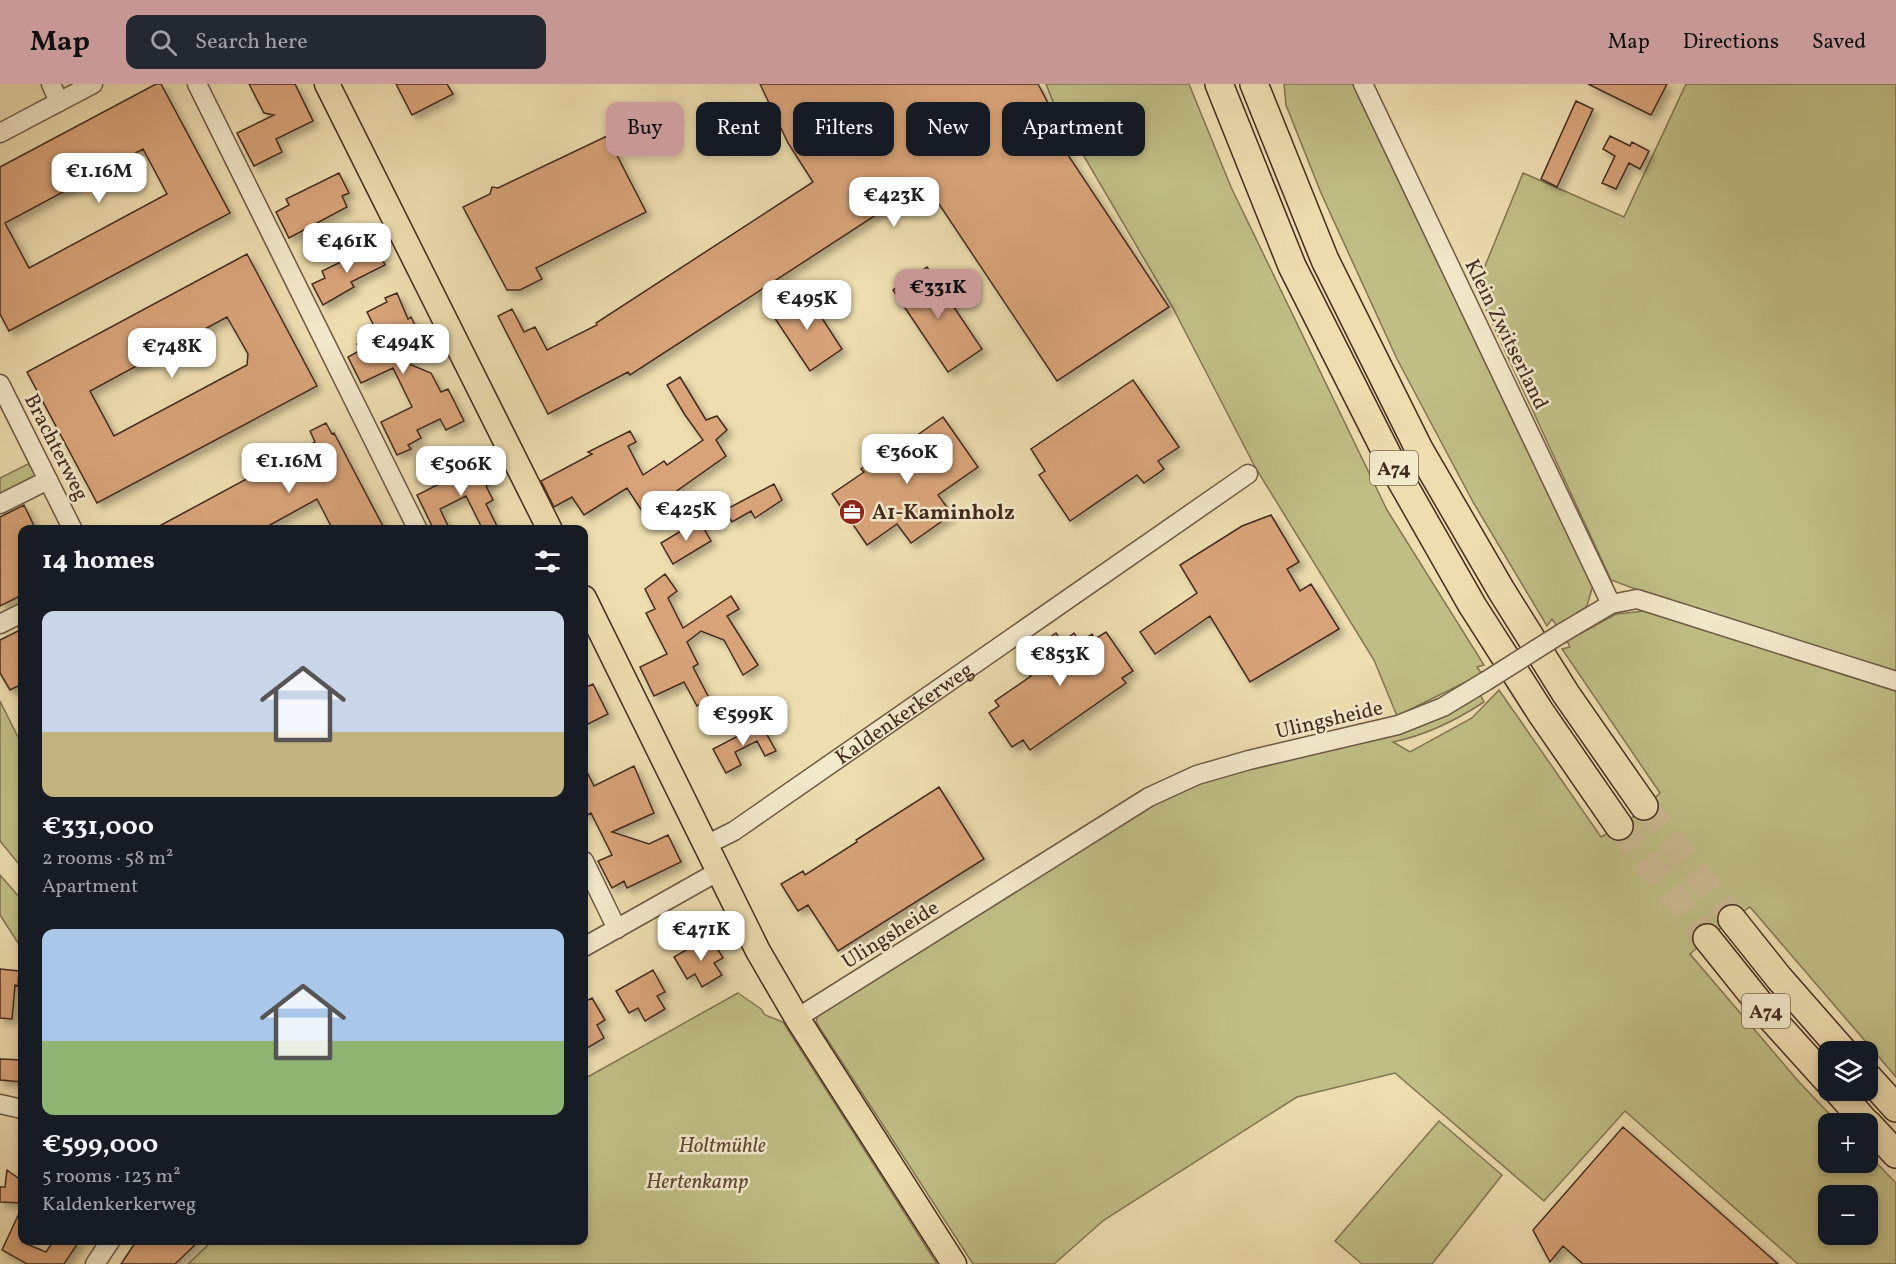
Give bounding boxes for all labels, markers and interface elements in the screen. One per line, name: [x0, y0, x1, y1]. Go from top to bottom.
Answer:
search box: [126, 15, 546, 69]
text: Map: [30, 23, 90, 62]
icon: search: [147, 26, 180, 59]
text: Search here: [195, 27, 308, 58]
text: Map: [1608, 28, 1650, 57]
text: Directions: [1683, 28, 1779, 57]
text: Saved: [1812, 28, 1866, 57]
chip: Buy: [606, 102, 684, 156]
chip: Rent: [696, 102, 781, 156]
chip: Filters: [793, 102, 894, 156]
chip: New: [906, 102, 990, 156]
chip: Apartment: [1002, 102, 1145, 156]
pin: €1.16M: [50, 153, 148, 204]
text: €1.16M: [66, 158, 132, 186]
pin: €423K: [852, 177, 936, 228]
text: €423K: [863, 182, 925, 210]
pin: €461K: [305, 223, 389, 274]
text: €461K: [317, 228, 377, 256]
street label: Klein Zwitserland: [1457, 254, 1555, 415]
pin: €331K: [896, 269, 980, 320]
text: €331K: [909, 274, 967, 302]
pin: €495K: [765, 280, 849, 331]
text: €495K: [776, 285, 838, 313]
pin: €494K: [361, 324, 445, 375]
pin: €748K: [130, 328, 214, 379]
text: €494K: [371, 329, 435, 357]
text: €748K: [142, 333, 202, 361]
street label: Brachterweg: [16, 389, 95, 506]
pin: €360K: [865, 434, 949, 485]
text: €360K: [876, 439, 938, 467]
pin: €1.16M: [240, 443, 338, 494]
pin: €506K: [419, 446, 503, 497]
text: €1.16M: [256, 448, 322, 476]
text: €506K: [430, 451, 492, 479]
road number: A74: [1370, 451, 1418, 485]
pin: €425K: [644, 491, 728, 542]
text: €425K: [655, 496, 717, 524]
office icon: A1-Kaminholz: [837, 497, 867, 527]
place label: A1-Kaminholz: [872, 499, 1015, 528]
text: 14 homes: [42, 543, 155, 579]
icon: filters: [531, 545, 564, 578]
pin: €853K: [1018, 636, 1102, 687]
text: €853K: [1030, 641, 1090, 669]
icon: home: [249, 650, 357, 758]
street label: Kaldenkerkerweg: [830, 656, 979, 772]
street label: Ulingsheide: [1273, 694, 1386, 747]
pin: €599K: [701, 696, 785, 747]
text: €599K: [713, 701, 773, 729]
text: €331,000: [42, 809, 154, 845]
text: 2 rooms · 58 m²: [42, 845, 173, 873]
text: Apartment: [42, 873, 138, 901]
street label: Ulingsheide: [837, 894, 945, 977]
pin: €471K: [659, 911, 743, 962]
text: €471K: [672, 916, 730, 944]
icon: home: [249, 968, 357, 1076]
road number: A74: [1742, 994, 1790, 1028]
map controls: [1818, 1041, 1878, 1245]
button: layers: [1818, 1041, 1878, 1101]
button: +: [1818, 1113, 1878, 1173]
text: €599,000: [42, 1127, 158, 1163]
park label: Holtmühle: [678, 1132, 766, 1161]
text: 5 rooms · 123 m²: [42, 1163, 181, 1191]
park label: Hertenkamp: [646, 1168, 748, 1197]
button: −: [1818, 1185, 1878, 1245]
text: Kaldenkerkerweg: [42, 1191, 196, 1219]

